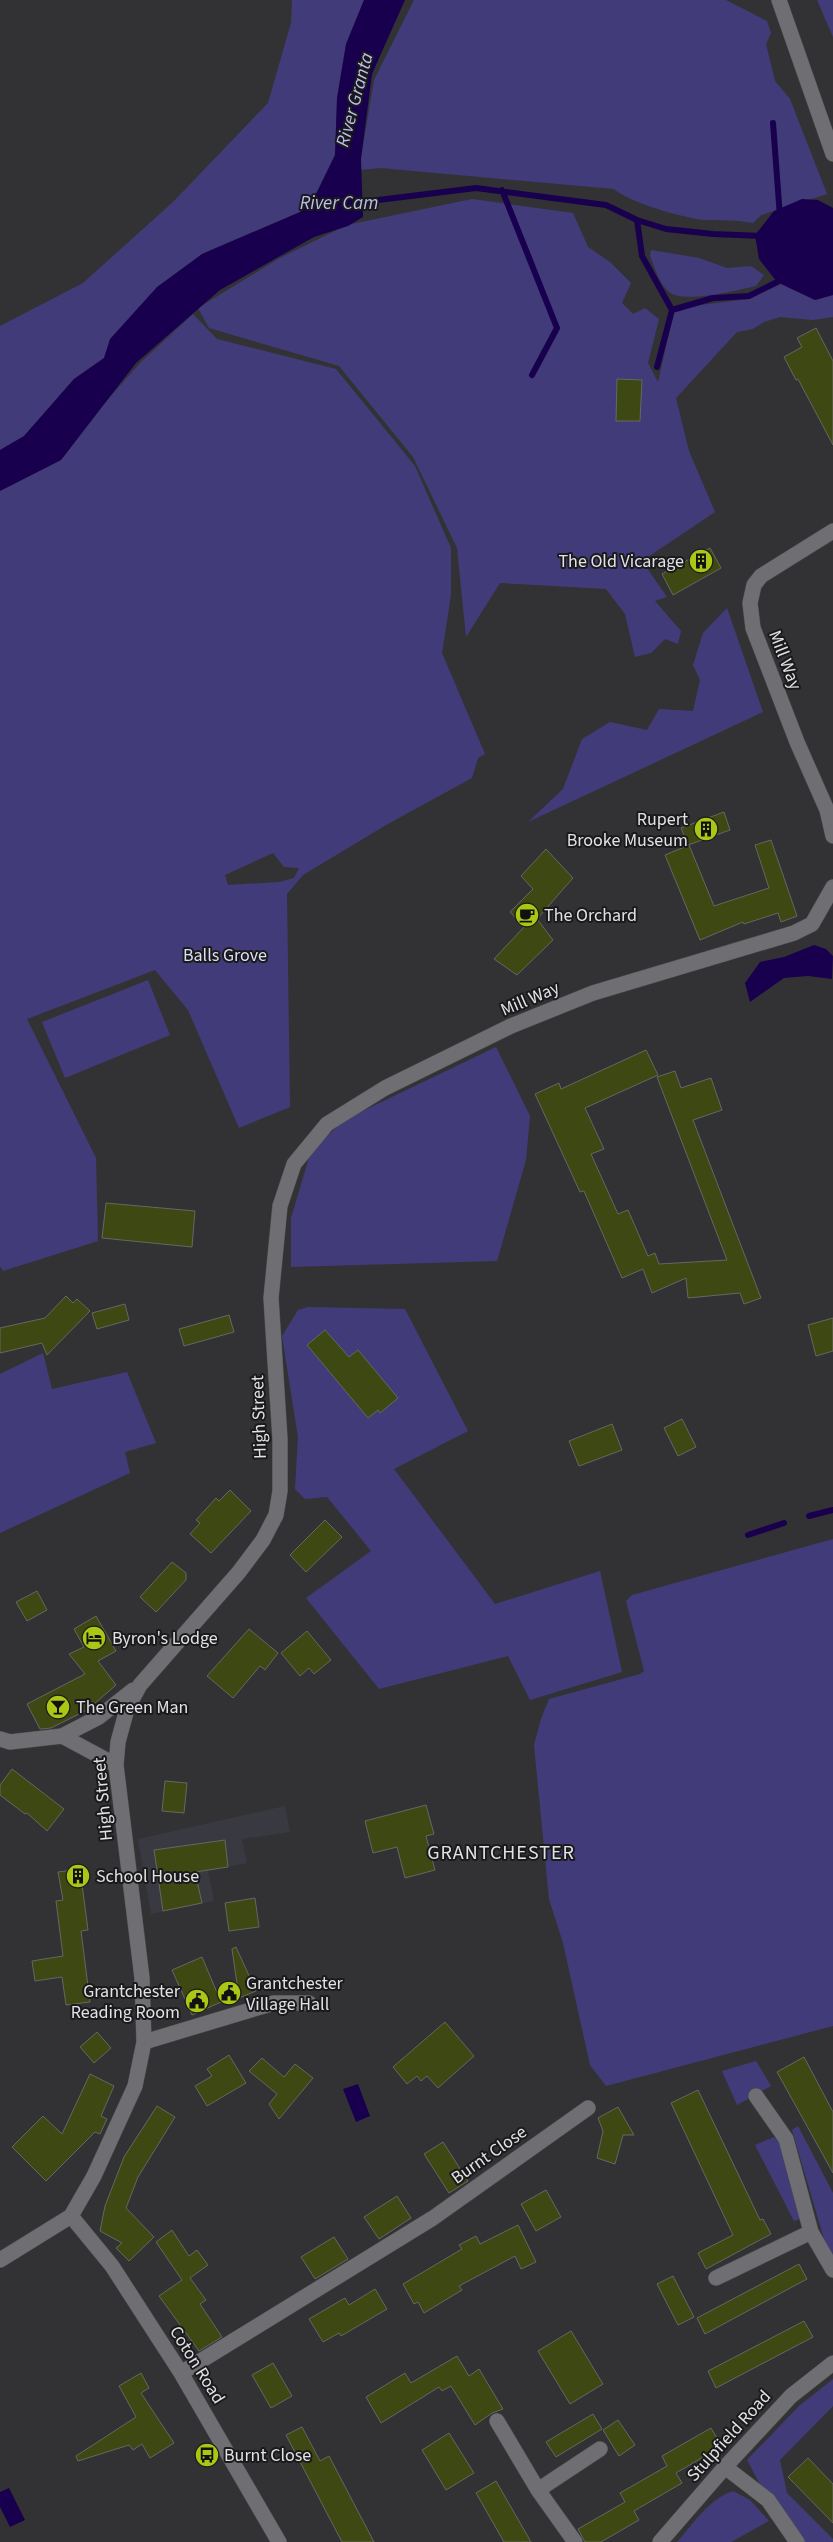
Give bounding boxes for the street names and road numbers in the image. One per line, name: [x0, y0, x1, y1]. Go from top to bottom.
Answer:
street label: Mill Way: [762, 627, 808, 694]
street label: Mill Way: [497, 975, 564, 1023]
street label: High Street: [245, 1375, 273, 1459]
street label: High Street: [87, 1756, 119, 1842]
street label: Burnt Close: [446, 2120, 532, 2190]
street label: Coton Road: [163, 2321, 231, 2409]
street label: Stulpfield Road: [681, 2385, 777, 2487]

